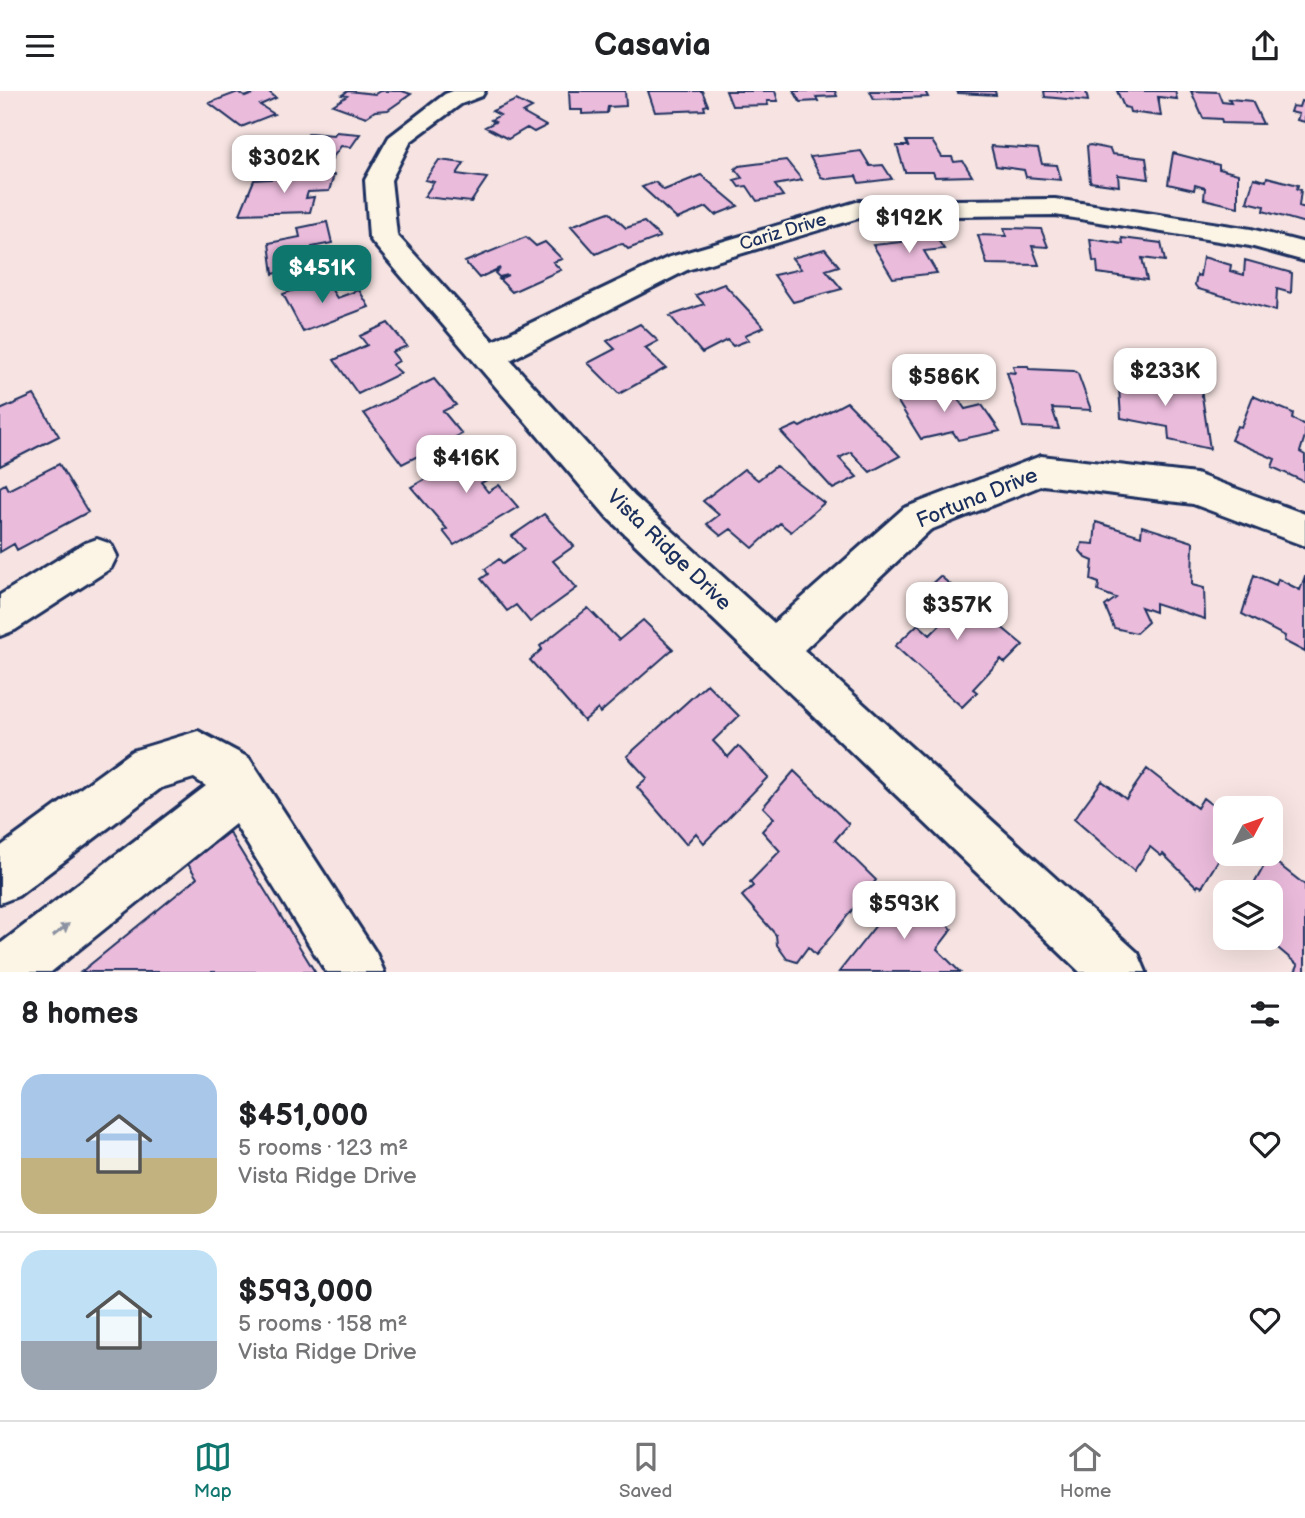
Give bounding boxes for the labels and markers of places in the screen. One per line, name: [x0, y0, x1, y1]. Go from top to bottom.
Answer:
pin: $302K: [235, 135, 333, 195]
pin: $192K: [860, 195, 958, 255]
pin: $451K: [273, 245, 371, 305]
pin: $233K: [1116, 349, 1214, 408]
pin: $586K: [895, 355, 993, 414]
pin: $416K: [417, 435, 515, 495]
pin: $357K: [908, 582, 1006, 642]
pin: $593K: [855, 881, 953, 941]

